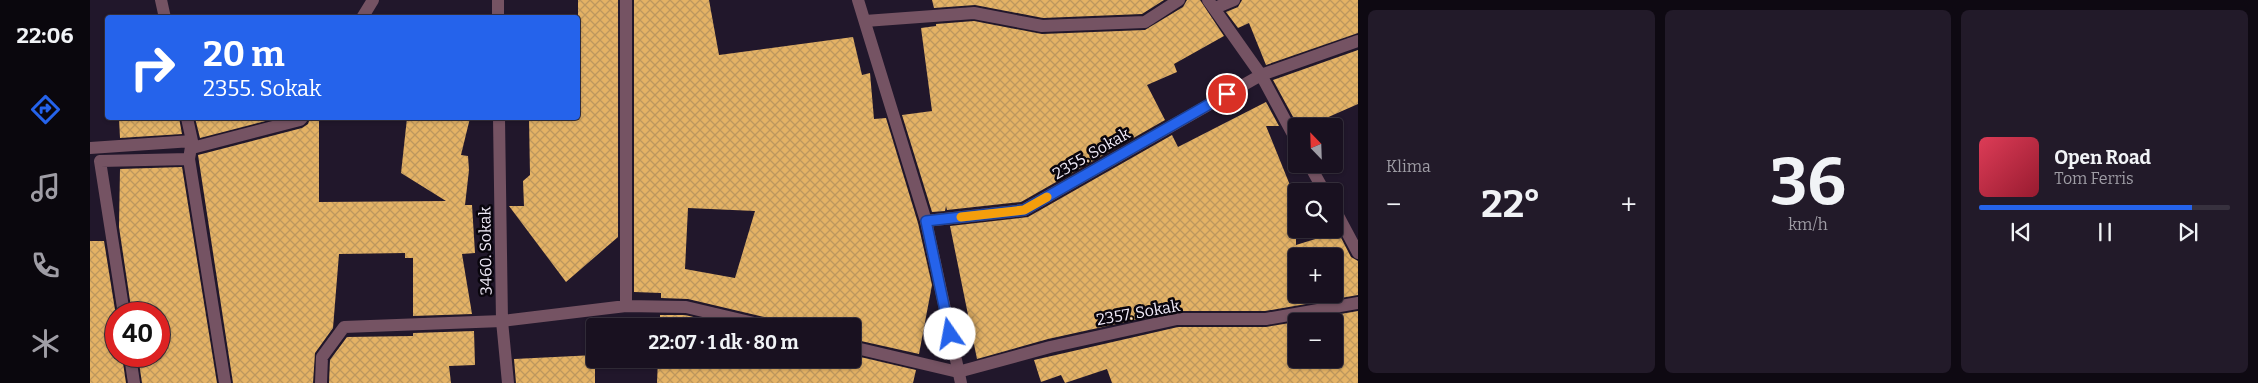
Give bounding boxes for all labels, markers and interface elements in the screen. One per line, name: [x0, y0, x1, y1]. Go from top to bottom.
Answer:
text: 22:06: [17, 22, 73, 49]
text: 20 m: [203, 33, 285, 75]
icon: right: [120, 35, 185, 100]
pin: [1206, 73, 1248, 115]
text: 2355. Sokak: [203, 75, 322, 102]
icon: arrive: [1213, 80, 1241, 108]
icon: directions: [28, 92, 63, 127]
north arrow: [1288, 118, 1342, 172]
map controls: [1288, 118, 1343, 368]
street label: 2355. Sokak: [1049, 124, 1133, 183]
text: 36: [1770, 143, 1846, 221]
text: Open Road: [2054, 146, 2151, 169]
text: Klima: [1386, 157, 1431, 176]
text: Tom Ferris: [2054, 169, 2134, 188]
icon: music: [28, 170, 63, 205]
text: 22°: [1481, 181, 1541, 227]
button: search: [1288, 183, 1343, 238]
text: −: [1386, 188, 1401, 221]
text: +: [1621, 188, 1637, 221]
street label: 3460. Sokak: [475, 206, 496, 296]
text: km/h: [1788, 215, 1828, 234]
icon: previous: [2007, 218, 2035, 246]
icon: pause: [2091, 218, 2119, 246]
icon: next: [2174, 218, 2202, 246]
icon: phone: [28, 248, 63, 283]
button: +: [1288, 248, 1343, 303]
street label: 2357. Sokak: [1095, 296, 1181, 329]
speed limit sign: 40: [105, 302, 170, 367]
position arrow: [923, 307, 975, 359]
button: −: [1288, 313, 1343, 368]
icon: climate: [28, 326, 63, 361]
text: 22:07 · 1 dk · 80 m: [648, 331, 799, 354]

